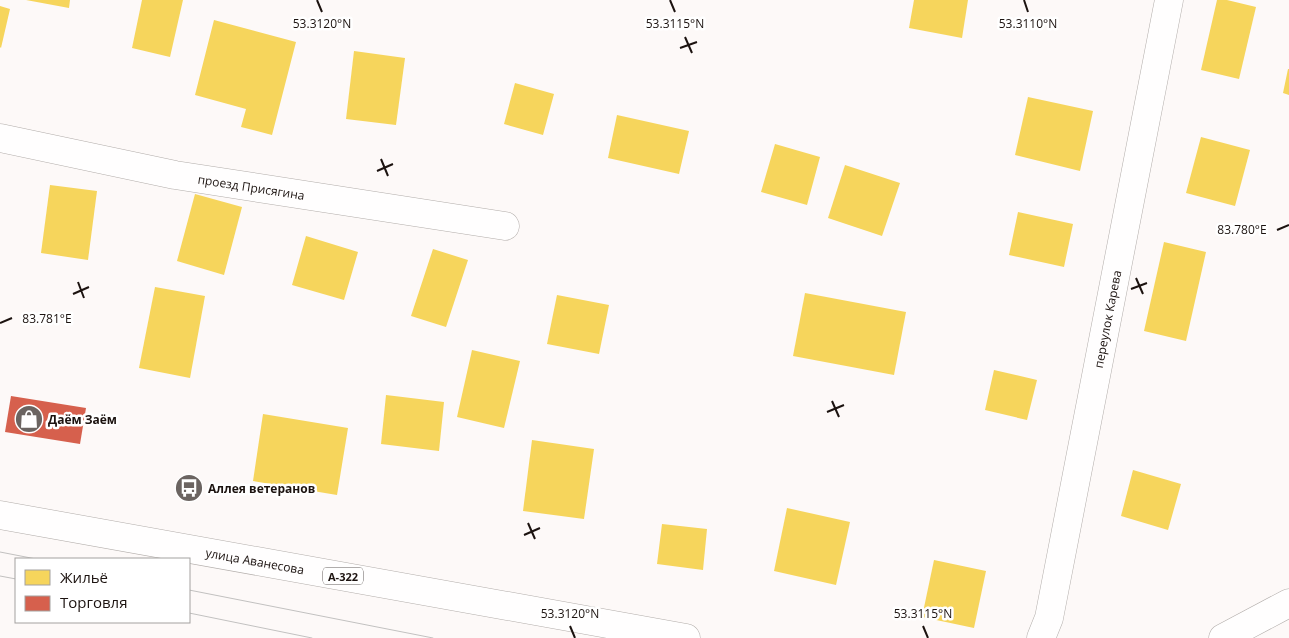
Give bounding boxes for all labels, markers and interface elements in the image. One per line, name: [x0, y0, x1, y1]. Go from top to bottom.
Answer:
text: 53.3120°N: [293, 15, 351, 32]
text: 53.3115°N: [646, 15, 704, 32]
text: 53.3110°N: [999, 15, 1057, 32]
street label: проезд Присягина: [197, 170, 306, 203]
text: 83.780°E: [1217, 221, 1267, 238]
street label: переулок Карева: [1089, 269, 1125, 370]
text: 83.781°E: [22, 310, 72, 327]
shop icon: Даём Заём: [14, 404, 44, 434]
place label: Даём Заём: [48, 411, 117, 428]
bus stop icon: Аллея ветеранов: [174, 473, 204, 503]
place label: Аллея ветеранов: [208, 480, 315, 497]
street label: улица Аванесова: [204, 544, 306, 578]
legend: [15, 558, 190, 623]
text: Жильё: [60, 567, 108, 587]
road number: А-322: [323, 568, 363, 584]
text: Торговля: [60, 592, 127, 612]
text: 53.3120°N: [541, 605, 599, 622]
text: 53.3115°N: [894, 605, 952, 622]

